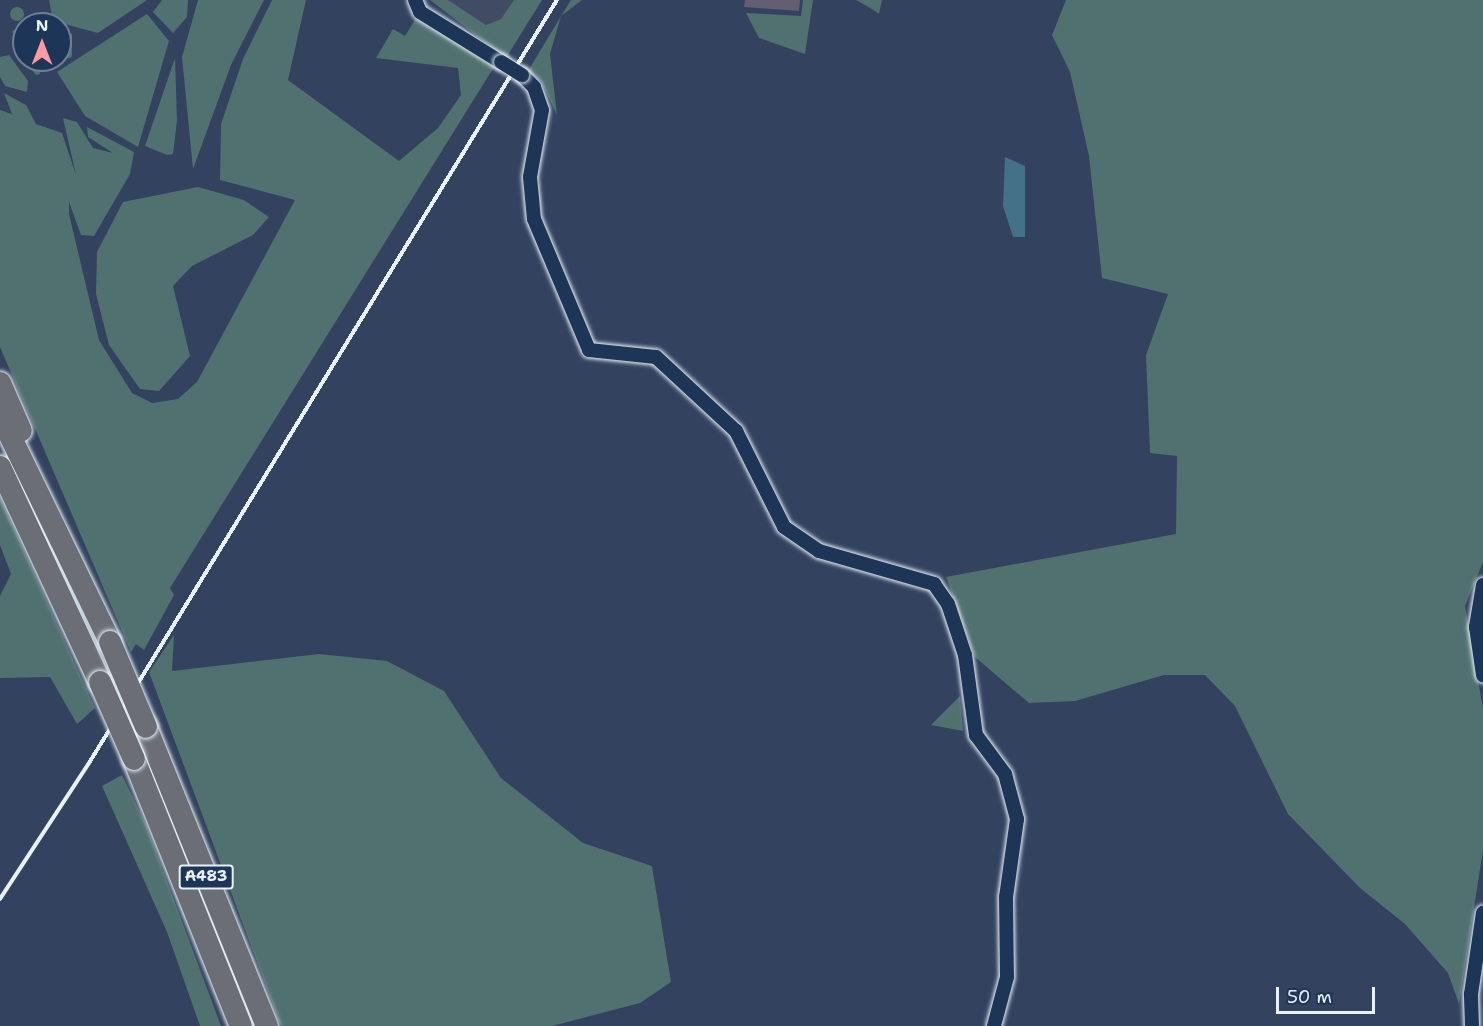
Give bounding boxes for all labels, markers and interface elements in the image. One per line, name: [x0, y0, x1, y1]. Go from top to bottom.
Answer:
north arrow: [12, 12, 72, 72]
text: N: [36, 15, 48, 36]
road number: A483: [178, 865, 234, 889]
scale bar: [1279, 975, 1378, 1013]
text: 50 m: [1287, 985, 1332, 1009]

